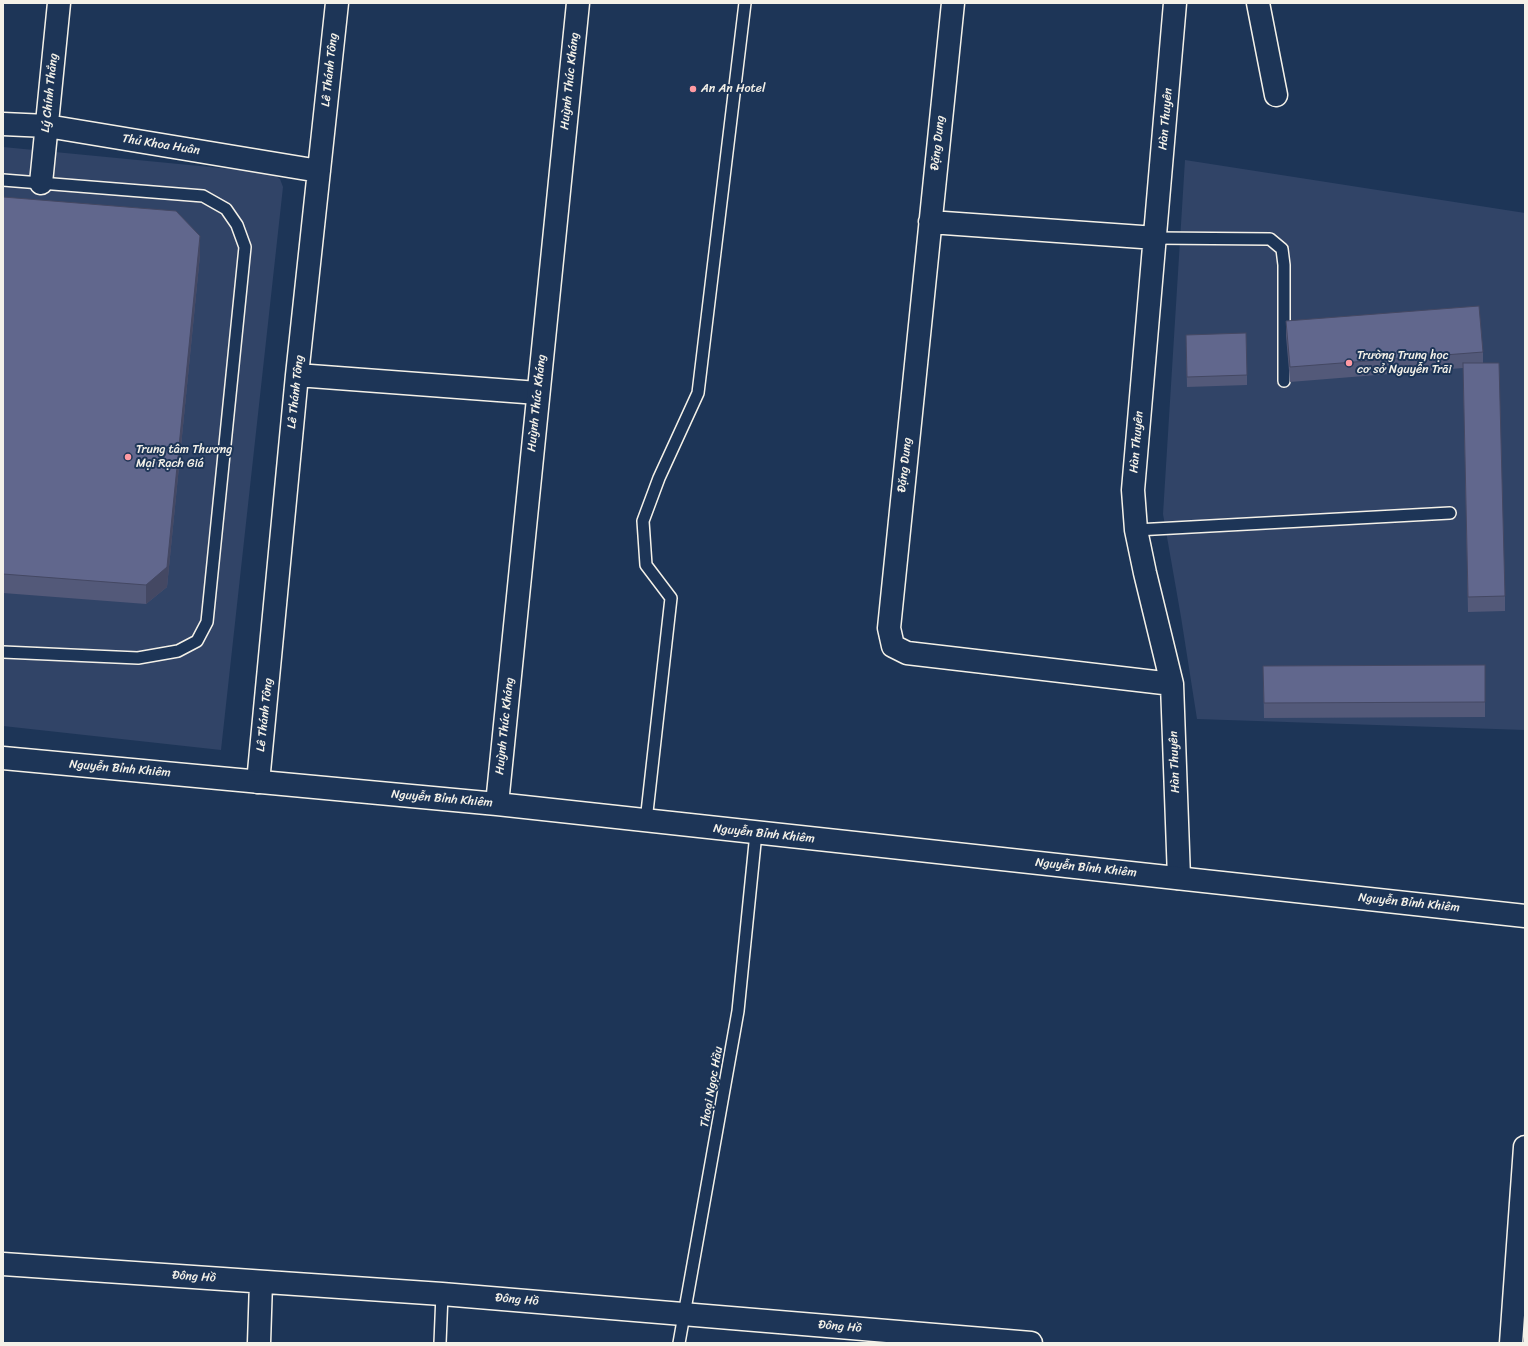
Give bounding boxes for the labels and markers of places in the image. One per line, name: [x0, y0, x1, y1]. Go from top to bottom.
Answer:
place label: An An Hotel: [701, 82, 765, 96]
marker: An An Hotel: [688, 84, 698, 94]
place label: Trường Trung học cơ sở Nguyễn Trãi: [1357, 349, 1451, 377]
marker: Trường Trung học cơ sở Nguyễn Trãi: [1344, 358, 1354, 368]
place label: Trung tâm Thương Mại Rạch Giá: [136, 443, 232, 471]
marker: Trung tâm Thương Mại Rạch Giá: [123, 452, 133, 462]

